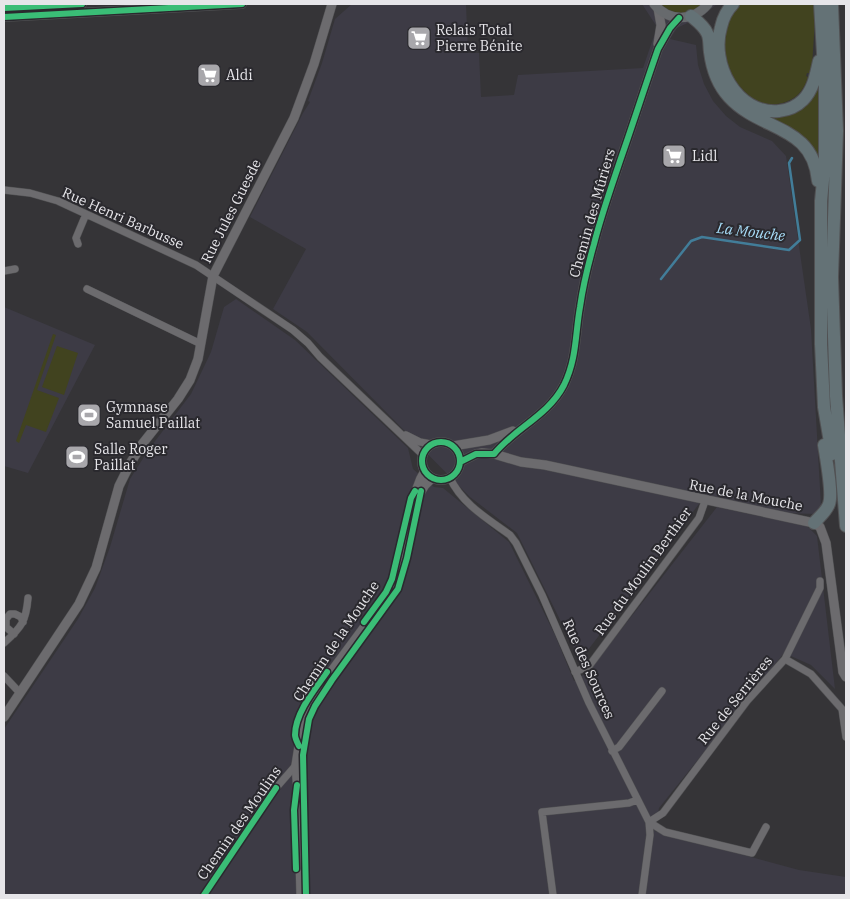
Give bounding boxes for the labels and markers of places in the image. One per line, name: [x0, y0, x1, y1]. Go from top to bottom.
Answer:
place label: Relais Total Pierre Bénite: [436, 21, 523, 55]
supermarket icon: Relais Total Pierre Bénite: [406, 25, 432, 51]
supermarket icon: Aldi: [196, 62, 222, 88]
place label: Aldi: [226, 66, 253, 84]
supermarket icon: Lidl: [661, 143, 687, 169]
place label: Lidl: [692, 147, 717, 165]
place label: Gymnase Samuel Paillat: [106, 398, 200, 432]
sports icon: Gymnase Samuel Paillat: [76, 402, 102, 428]
place label: Salle Roger Paillat: [94, 440, 168, 474]
sports icon: Salle Roger Paillat: [64, 444, 90, 470]

